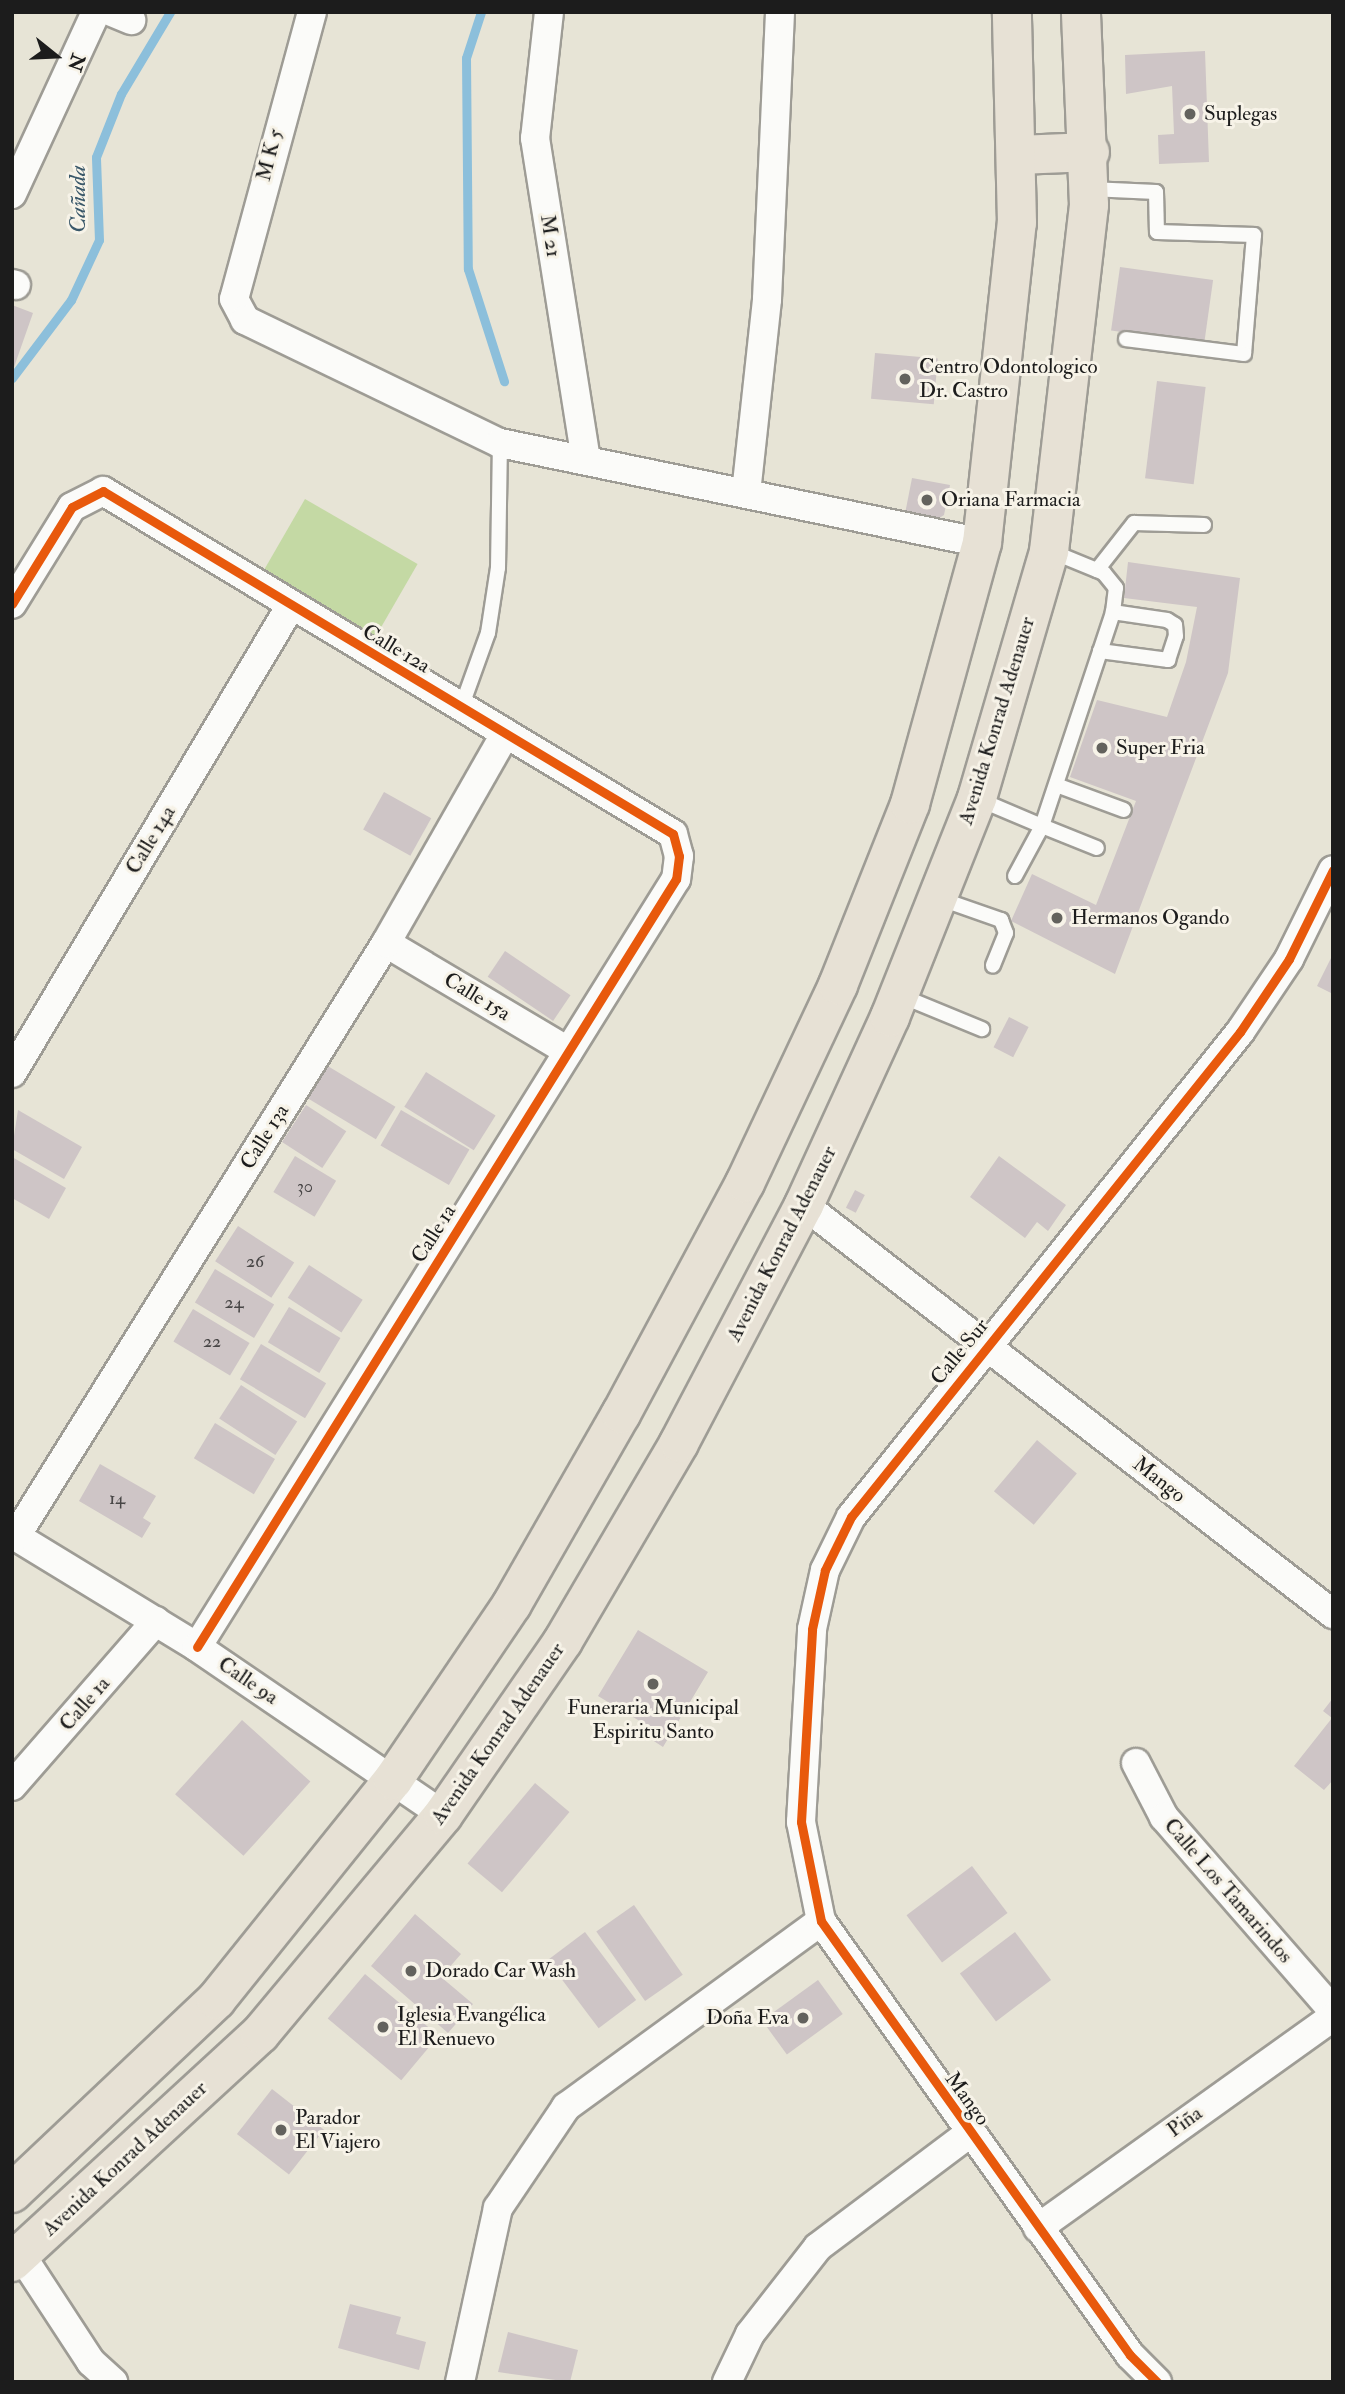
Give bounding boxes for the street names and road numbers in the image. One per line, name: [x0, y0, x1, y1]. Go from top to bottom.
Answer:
street label: M K 5: [251, 126, 289, 184]
street label: M 21: [534, 213, 566, 259]
street label: Avenida Konrad Adenauer: [953, 614, 1041, 828]
street label: Calle 12a: [358, 619, 434, 679]
street label: Calle 14a: [121, 801, 181, 879]
street label: Calle 15a: [439, 967, 515, 1027]
street label: Calle 13a: [235, 1100, 295, 1174]
street label: Avenida Konrad Adenauer: [722, 1142, 842, 1346]
street label: Calle 1a: [406, 1200, 462, 1268]
street label: Calle Sur: [926, 1314, 994, 1390]
street label: Mango: [1128, 1452, 1190, 1508]
street label: Avenida Konrad Adenauer: [426, 1638, 570, 1830]
street label: Calle 9a: [213, 1652, 283, 1710]
street label: Calle 1a: [55, 1672, 115, 1736]
street label: Calle Los Tamarindos: [1158, 1813, 1298, 1969]
street label: Mango: [939, 2067, 995, 2131]
street label: Avenida Konrad Adenauer: [37, 2076, 213, 2242]
street label: Piña: [1163, 2101, 1207, 2143]

